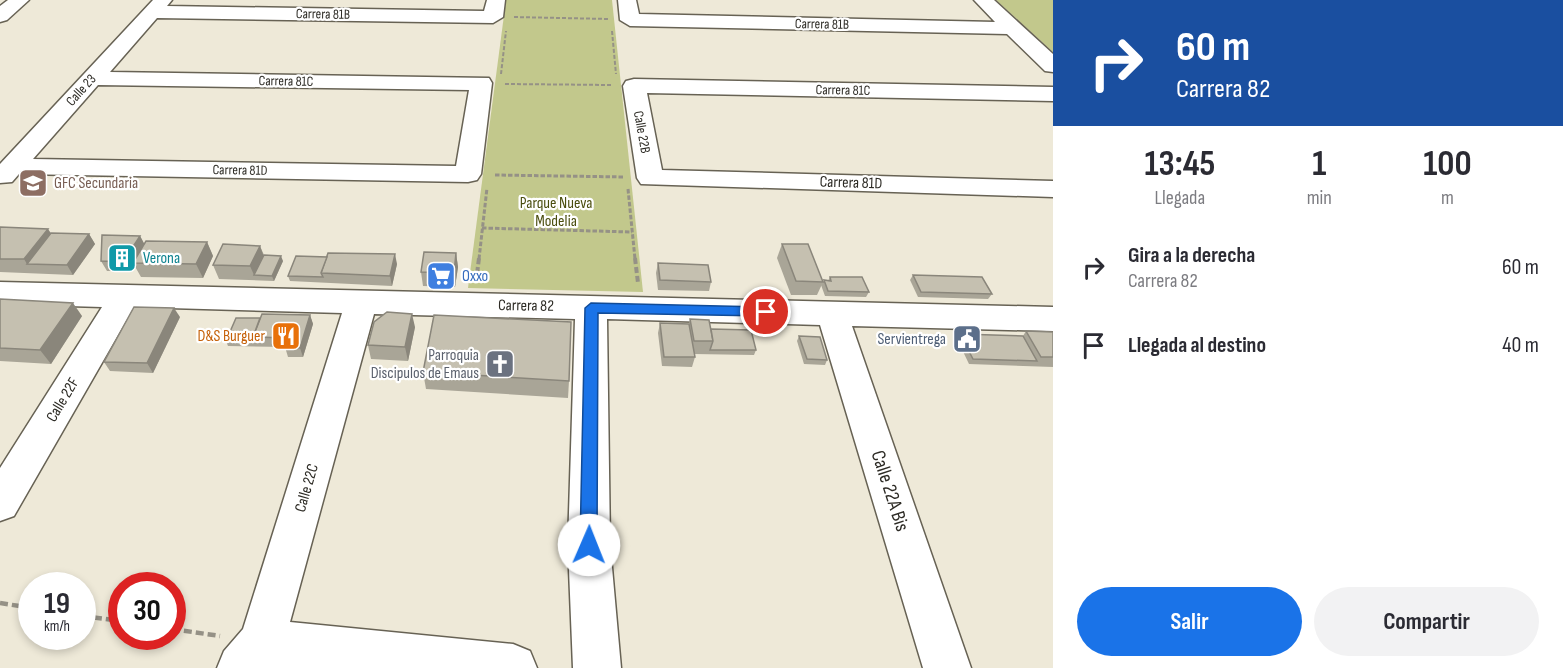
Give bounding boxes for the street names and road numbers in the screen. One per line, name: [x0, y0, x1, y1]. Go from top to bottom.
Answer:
street label: Carrera 81B: [296, 5, 350, 23]
street label: Carrera 81B: [795, 15, 849, 33]
street label: Calle 23: [62, 71, 100, 109]
street label: Carrera 81C: [259, 72, 314, 90]
street label: Carrera 81C: [816, 81, 871, 99]
street label: Calle 22B: [630, 109, 654, 155]
street label: Carrera 81D: [212, 161, 268, 179]
street label: Carrera 81D: [819, 172, 883, 194]
street label: Carrera 82: [498, 296, 554, 316]
street label: Calle 22F: [42, 374, 84, 426]
street label: Calle 22A Bis: [866, 447, 914, 535]
street label: Calle 22C: [291, 461, 323, 514]

